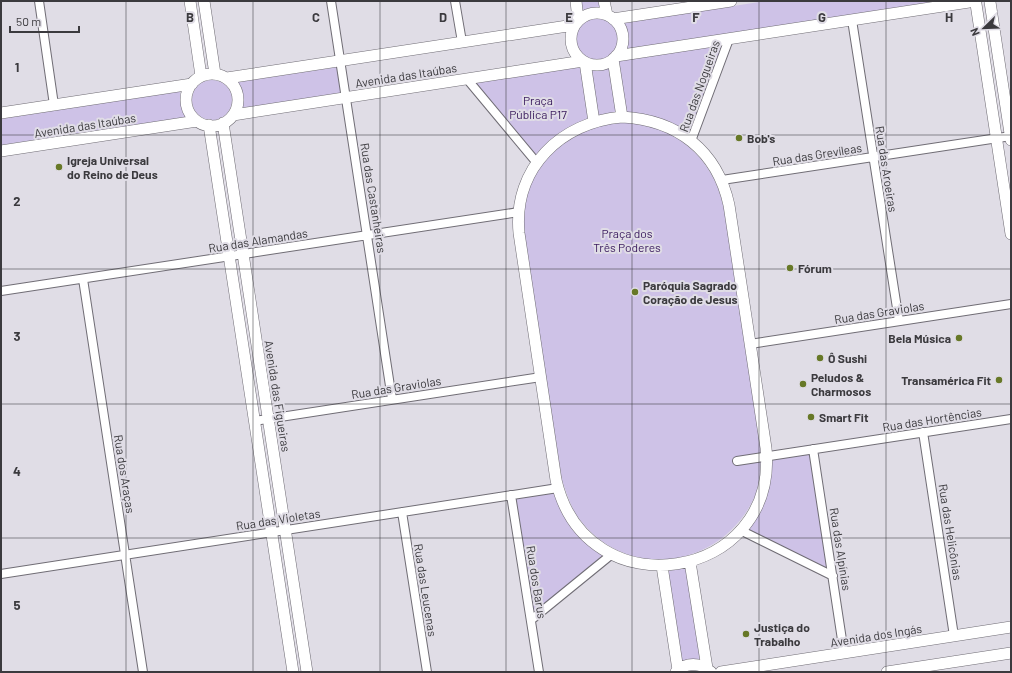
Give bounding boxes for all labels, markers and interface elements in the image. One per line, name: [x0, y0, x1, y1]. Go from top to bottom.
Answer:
scale bar: [10, 8, 79, 34]
north arrow: [964, 8, 1004, 48]
text: B: [186, 9, 194, 25]
text: C: [312, 9, 320, 25]
text: D: [439, 9, 447, 25]
text: E: [565, 9, 573, 25]
text: F: [692, 9, 700, 25]
text: G: [818, 9, 826, 25]
text: H: [945, 9, 953, 25]
text: 50 m: [16, 14, 41, 28]
text: N: [967, 26, 982, 38]
street label: Rua das Nogueiras: [676, 38, 722, 134]
text: 1: [15, 59, 19, 75]
street label: Avenida das Itaúbas: [354, 60, 458, 90]
park label: Praça Pública P17: [509, 93, 567, 121]
street label: Avenida das Itaúbas: [33, 110, 137, 140]
street label: Rua das Aroeiras: [873, 125, 901, 213]
place label: Bob's: [747, 131, 775, 145]
marker: Bob's: [734, 133, 744, 143]
street label: Rua das Grevíleas: [771, 140, 863, 168]
street label: Rua das Castanheiras: [358, 142, 390, 254]
place label: Igreja Universal do Reino de Deus: [67, 153, 158, 181]
marker: Igreja Universal do Reino de Deus: [54, 162, 64, 172]
text: 2: [13, 193, 21, 209]
street label: Rua das Alamandas: [207, 225, 309, 255]
park label: Praça dos Três Poderes: [593, 226, 661, 254]
place label: Fórum: [798, 261, 832, 275]
marker: Fórum: [785, 263, 795, 273]
place label: Paróquia Sagrado Coração de Jesus: [643, 278, 737, 306]
marker: Paróquia Sagrado Coração de Jesus: [630, 287, 640, 297]
street label: Rua das Graviolas: [833, 298, 925, 326]
text: 3: [13, 328, 21, 344]
place label: Bela Música: [888, 331, 951, 345]
marker: Bela Música: [954, 333, 964, 343]
street label: Avenida das Figueiras: [262, 339, 294, 453]
place label: Ô Sushi: [828, 351, 867, 365]
marker: Ô Sushi: [815, 353, 825, 363]
place label: Peludos & Charmosos: [811, 370, 871, 398]
street label: Rua das Graviolas: [350, 373, 442, 401]
place label: Transamérica Fit: [901, 373, 991, 387]
marker: Transamérica Fit: [994, 375, 1004, 385]
marker: Peludos & Charmosos: [798, 379, 808, 389]
street label: Rua das Hortências: [881, 404, 983, 434]
place label: Smart Fit: [819, 410, 869, 424]
marker: Smart Fit: [806, 412, 816, 422]
street label: Rua dos Araças: [112, 434, 138, 515]
text: 4: [13, 463, 21, 479]
street label: Rua das Helicônias: [936, 483, 966, 581]
street label: Rua das Violetas: [235, 505, 321, 533]
street label: Rua das Alpínias: [828, 507, 855, 592]
street label: Rua das Leucenas: [412, 543, 440, 638]
street label: Rua dos Barus: [524, 544, 550, 620]
text: 5: [13, 597, 21, 613]
place label: Justiça do Trabalho: [754, 620, 810, 648]
street label: Avenida dos Ingás: [829, 621, 923, 649]
marker: Justiça do Trabalho: [741, 629, 751, 639]

